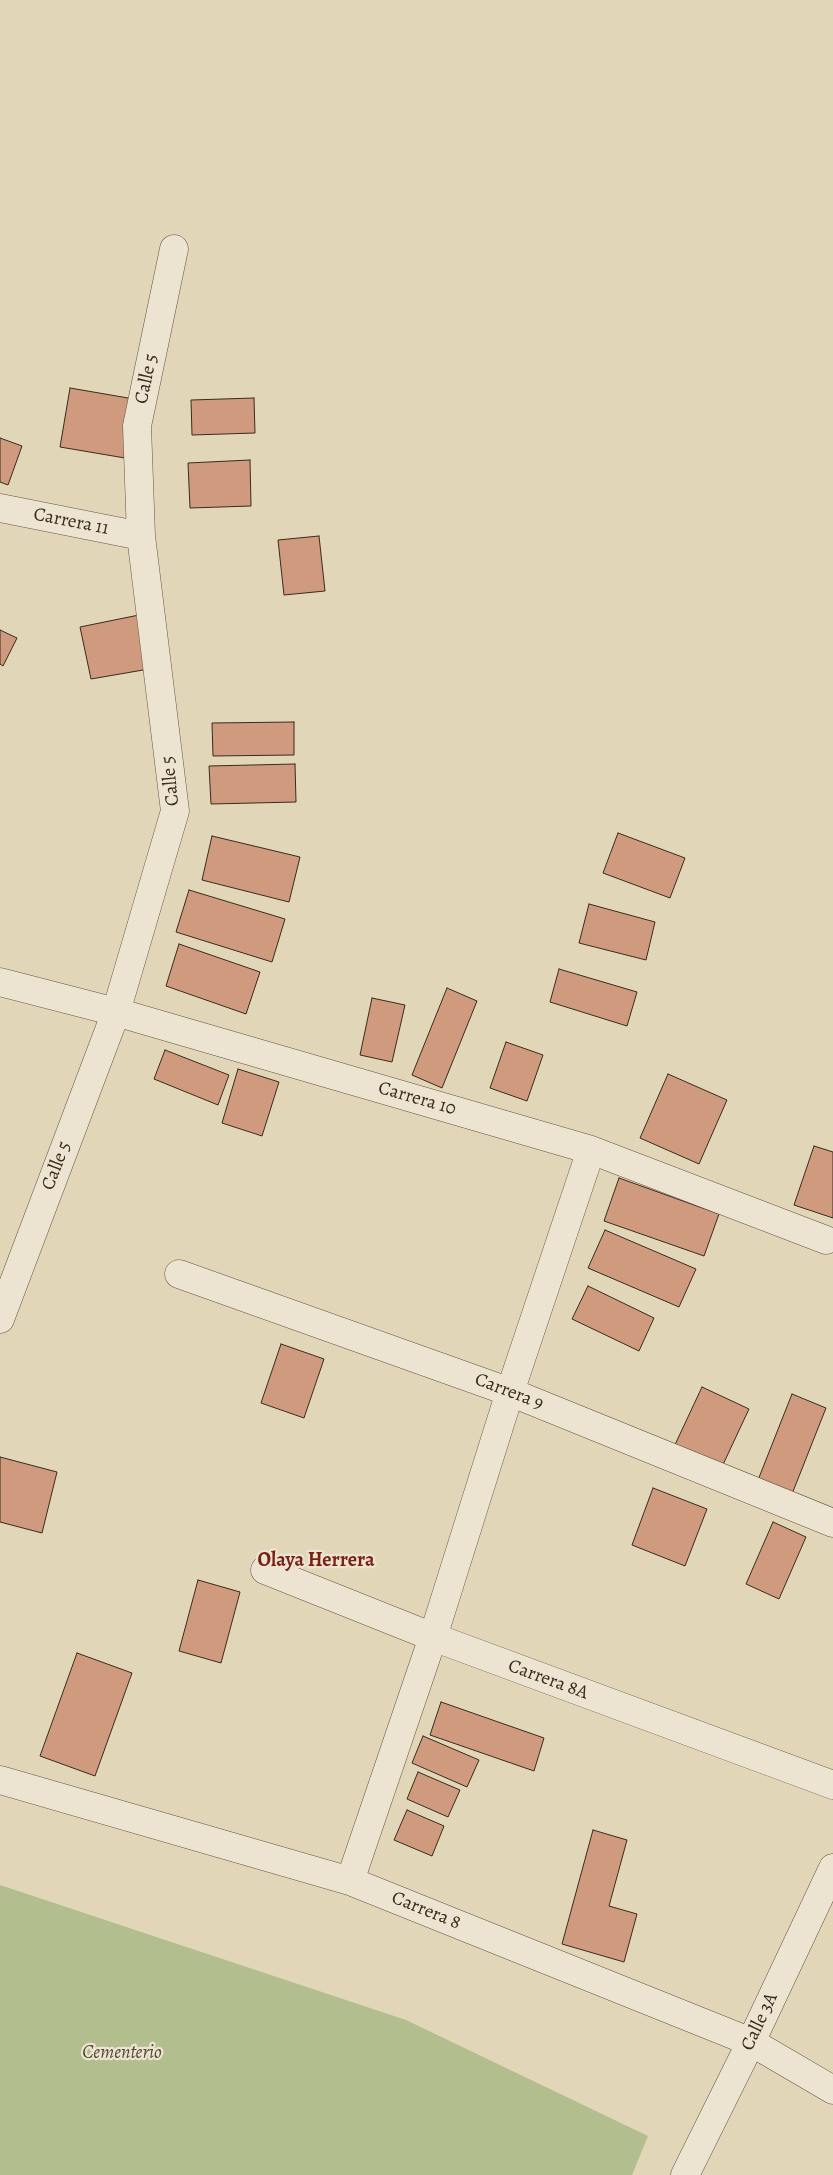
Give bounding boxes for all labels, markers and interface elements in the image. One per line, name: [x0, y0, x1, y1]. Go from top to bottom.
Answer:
street label: Calle 5: [131, 352, 163, 406]
street label: Carrera 11: [31, 504, 111, 540]
street label: Calle 5: [157, 755, 185, 807]
street label: Carrera 10: [375, 1077, 459, 1121]
street label: Calle 5: [37, 1138, 77, 1194]
street label: Carrera 9: [471, 1368, 547, 1416]
district label: Olaya Herrera: [257, 1549, 375, 1573]
street label: Carrera 8A: [505, 1655, 591, 1705]
street label: Carrera 8: [388, 1887, 464, 1935]
street label: Calle 3A: [737, 1989, 783, 2055]
park label: Cementerio: [82, 2042, 162, 2064]

